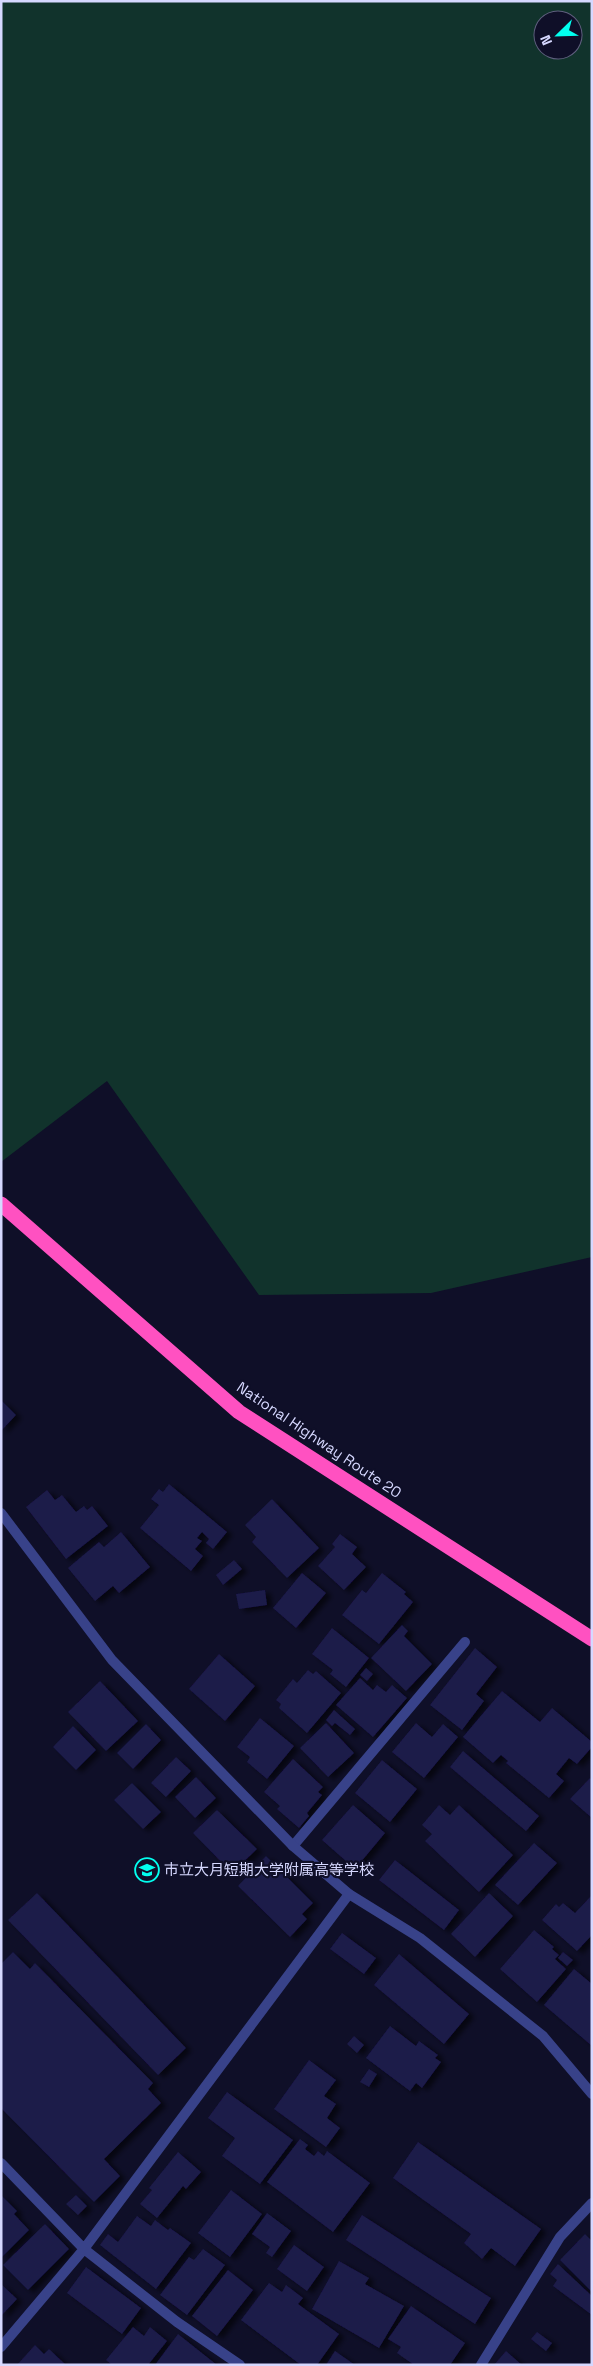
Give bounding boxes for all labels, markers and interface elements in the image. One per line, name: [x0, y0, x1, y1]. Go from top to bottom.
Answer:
north arrow: [533, 10, 583, 60]
text: N: [536, 32, 556, 48]
street label: National Highway Route 20: [233, 1377, 405, 1502]
school or university icon: 市立大月短期大学附属高等学校: [134, 1857, 160, 1883]
place label: 市立大月短期大学附属高等学校: [164, 1860, 374, 1879]

